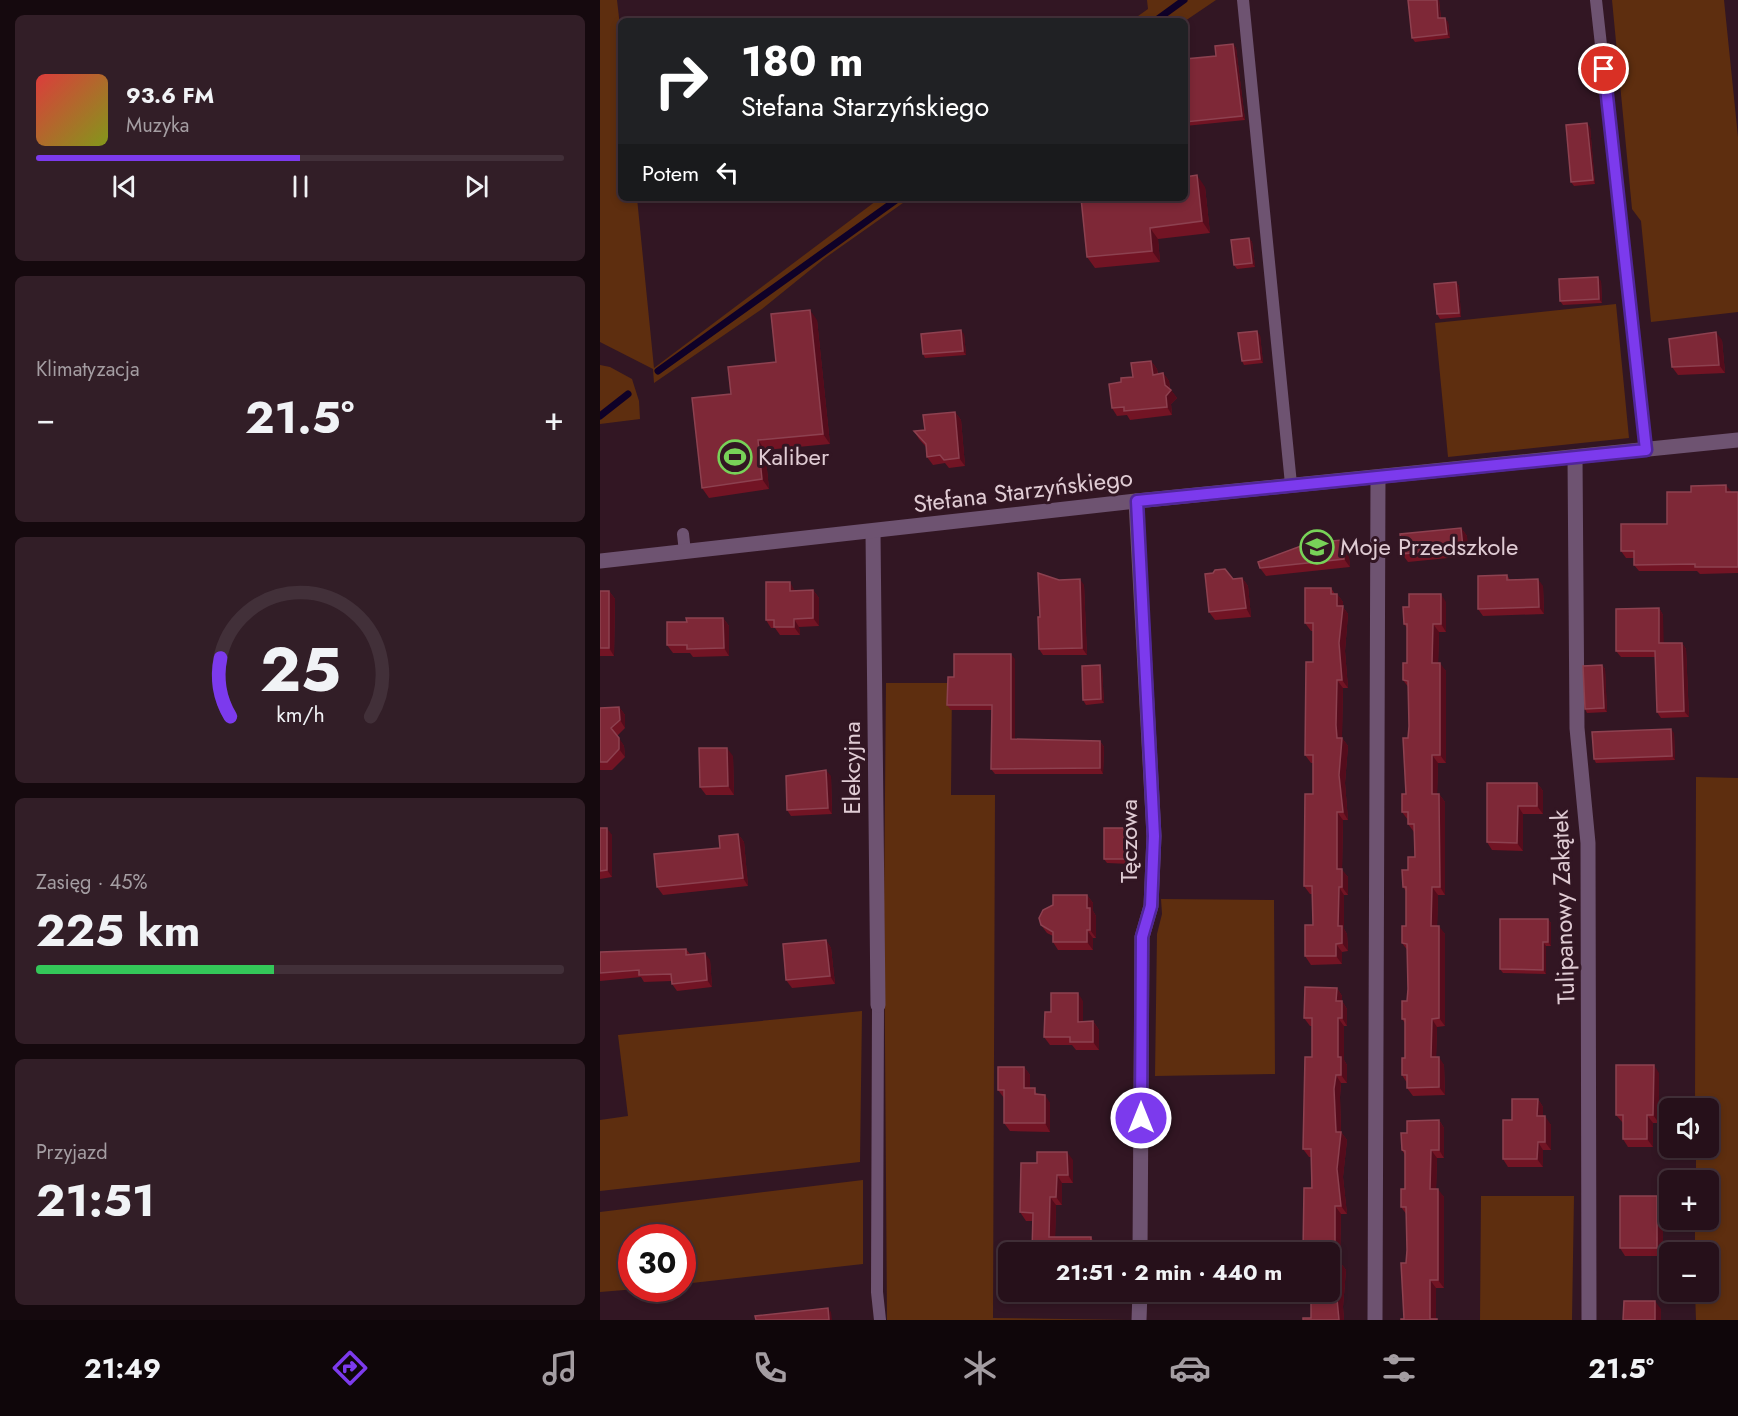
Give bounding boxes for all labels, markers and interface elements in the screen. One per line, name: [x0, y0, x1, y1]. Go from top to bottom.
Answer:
text: 180 m: [741, 31, 864, 92]
icon: right: [642, 42, 720, 120]
pin: [1578, 43, 1629, 94]
icon: arrive: [1587, 52, 1620, 85]
text: 93.6 FM: [126, 79, 214, 111]
text: Stefana Starzyńskiego: [741, 87, 989, 126]
text: Muzyka: [126, 111, 189, 140]
icon: left: [711, 156, 744, 189]
text: Potem: [642, 157, 699, 189]
icon: previous: [108, 170, 141, 203]
icon: pause: [284, 170, 317, 203]
icon: next: [460, 170, 493, 203]
text: Klimatyzacja: [36, 355, 140, 384]
text: 21.5°: [245, 385, 354, 450]
text: −: [36, 395, 55, 442]
text: +: [544, 395, 564, 442]
sports icon: Kaliber: [717, 439, 753, 475]
place label: Kaliber: [758, 439, 830, 474]
street label: Stefana Starzyńskiego: [911, 460, 1135, 521]
school or university icon: Moje Przedszkole: [1299, 529, 1335, 565]
place label: Moje Przedszkole: [1340, 529, 1518, 564]
text: 25: [259, 624, 341, 714]
text: km/h: [276, 699, 324, 730]
street label: Elekcyjna: [834, 721, 869, 815]
street label: Tęczowa: [1111, 799, 1146, 883]
street label: Tulipanowy Zakątek: [1542, 809, 1583, 1005]
text: Zasięg · 45%: [36, 868, 147, 897]
text: 225 km: [36, 898, 200, 963]
position arrow: [1109, 1086, 1173, 1150]
map controls: [1659, 1098, 1719, 1302]
button: sound: [1659, 1098, 1719, 1158]
text: Przyjazd: [36, 1138, 108, 1167]
text: 21:51: [36, 1168, 155, 1233]
button: +: [1659, 1170, 1719, 1230]
speed limit sign: 30: [618, 1224, 696, 1302]
button: −: [1659, 1242, 1719, 1302]
text: 21:51 · 2 min · 440 m: [1056, 1256, 1282, 1288]
icon: directions: [329, 1347, 371, 1389]
icon: music: [539, 1347, 581, 1389]
icon: phone: [749, 1347, 791, 1389]
icon: climate: [959, 1347, 1001, 1389]
icon: car: [1169, 1347, 1211, 1389]
icon: filters: [1378, 1347, 1420, 1389]
text: 21:49: [84, 1349, 161, 1388]
text: 21.5°: [1588, 1349, 1654, 1388]

